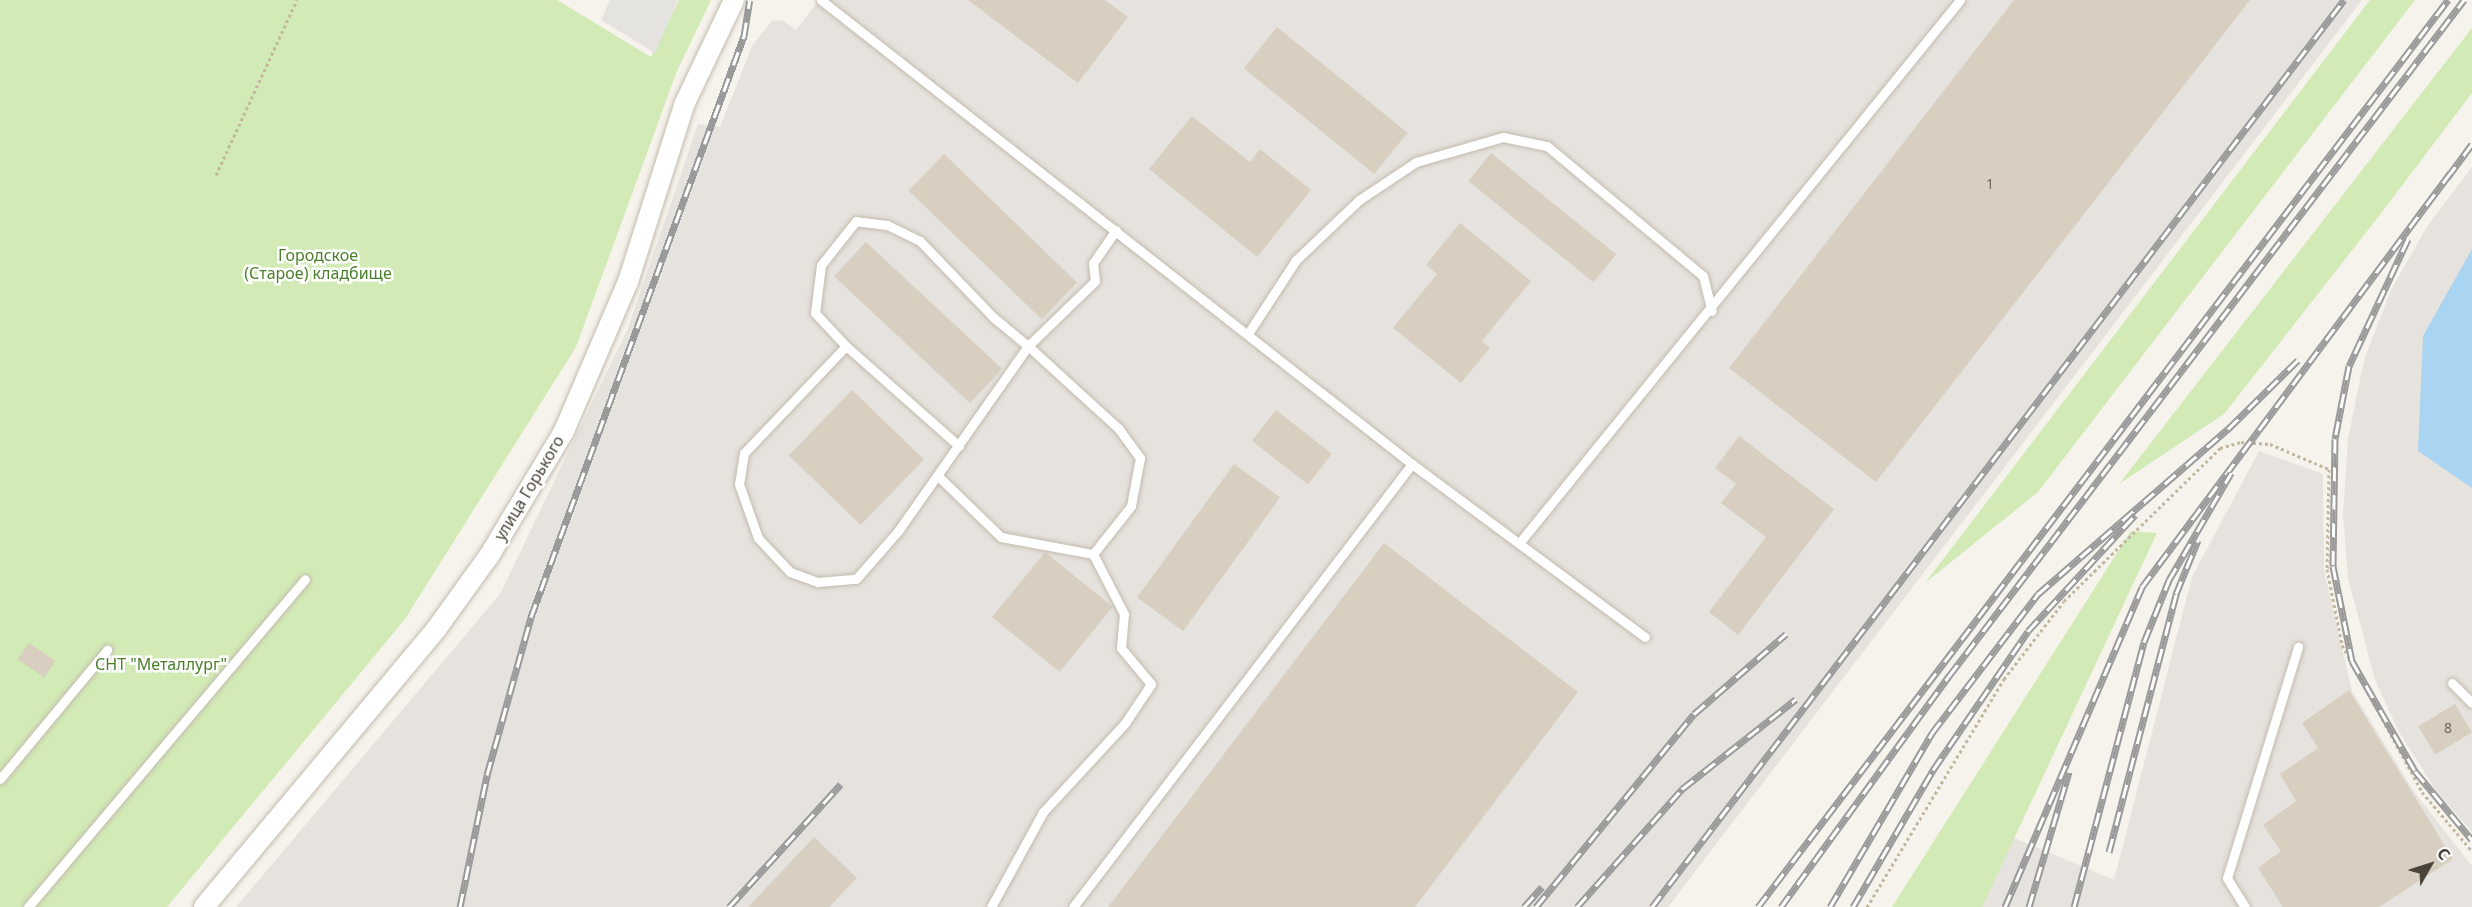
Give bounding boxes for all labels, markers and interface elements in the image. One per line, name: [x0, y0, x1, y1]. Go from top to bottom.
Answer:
house number: 1: [1986, 176, 1994, 192]
park label: Городское (Старое) кладбище: [244, 245, 392, 283]
street label: улица Горького: [490, 432, 568, 544]
park label: СНТ "Металлург": [95, 654, 227, 674]
house number: 8: [2444, 720, 2452, 736]
north arrow: [2400, 835, 2460, 895]
text: С: [2432, 843, 2456, 865]

